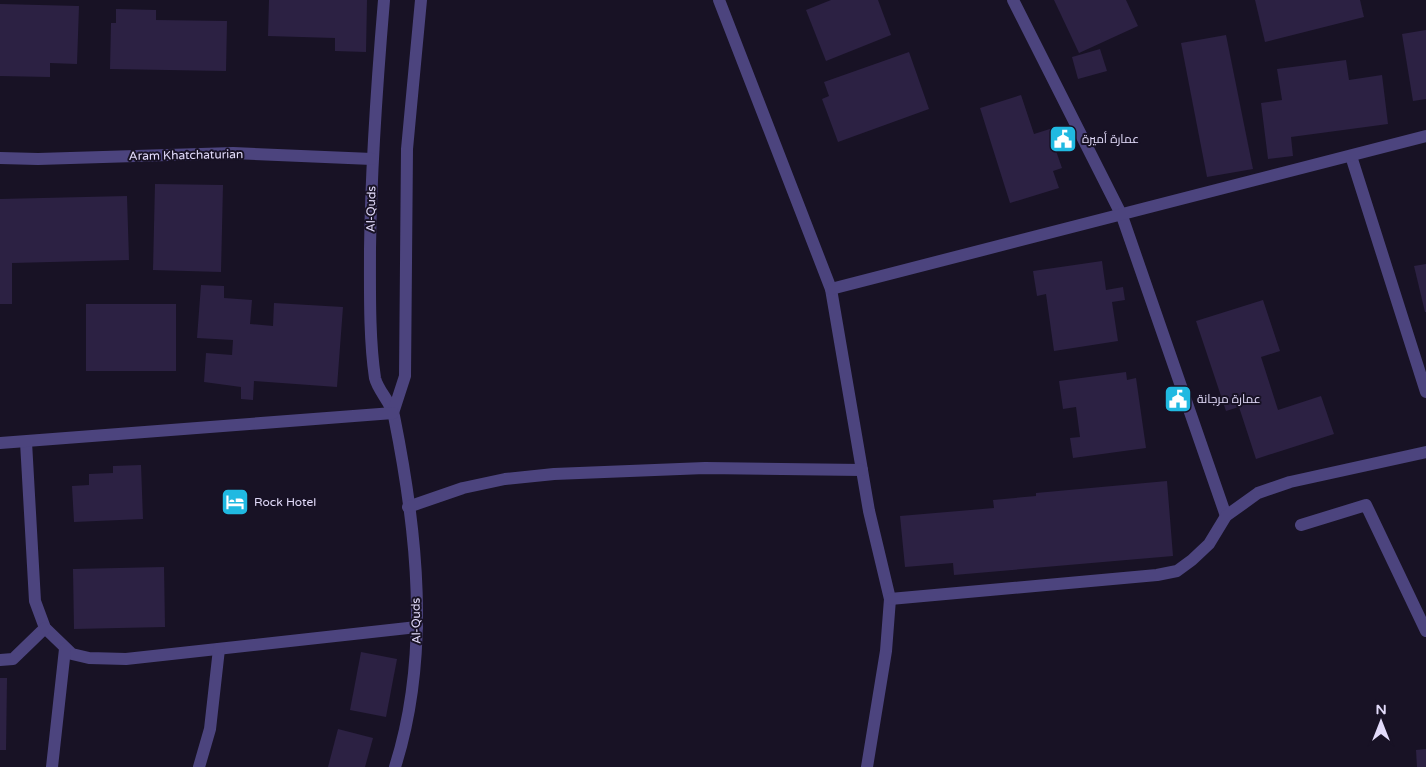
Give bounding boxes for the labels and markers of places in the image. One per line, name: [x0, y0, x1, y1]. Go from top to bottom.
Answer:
public building icon: عمارة أميرة: [1048, 124, 1078, 154]
place label: عمارة أميرة: [1082, 131, 1139, 146]
public building icon: عمارة مرجانة: [1163, 384, 1193, 414]
place label: عمارة مرجانة: [1197, 392, 1261, 406]
hotel icon: Rock Hotel: [220, 487, 250, 517]
place label: Rock Hotel: [254, 495, 316, 509]

